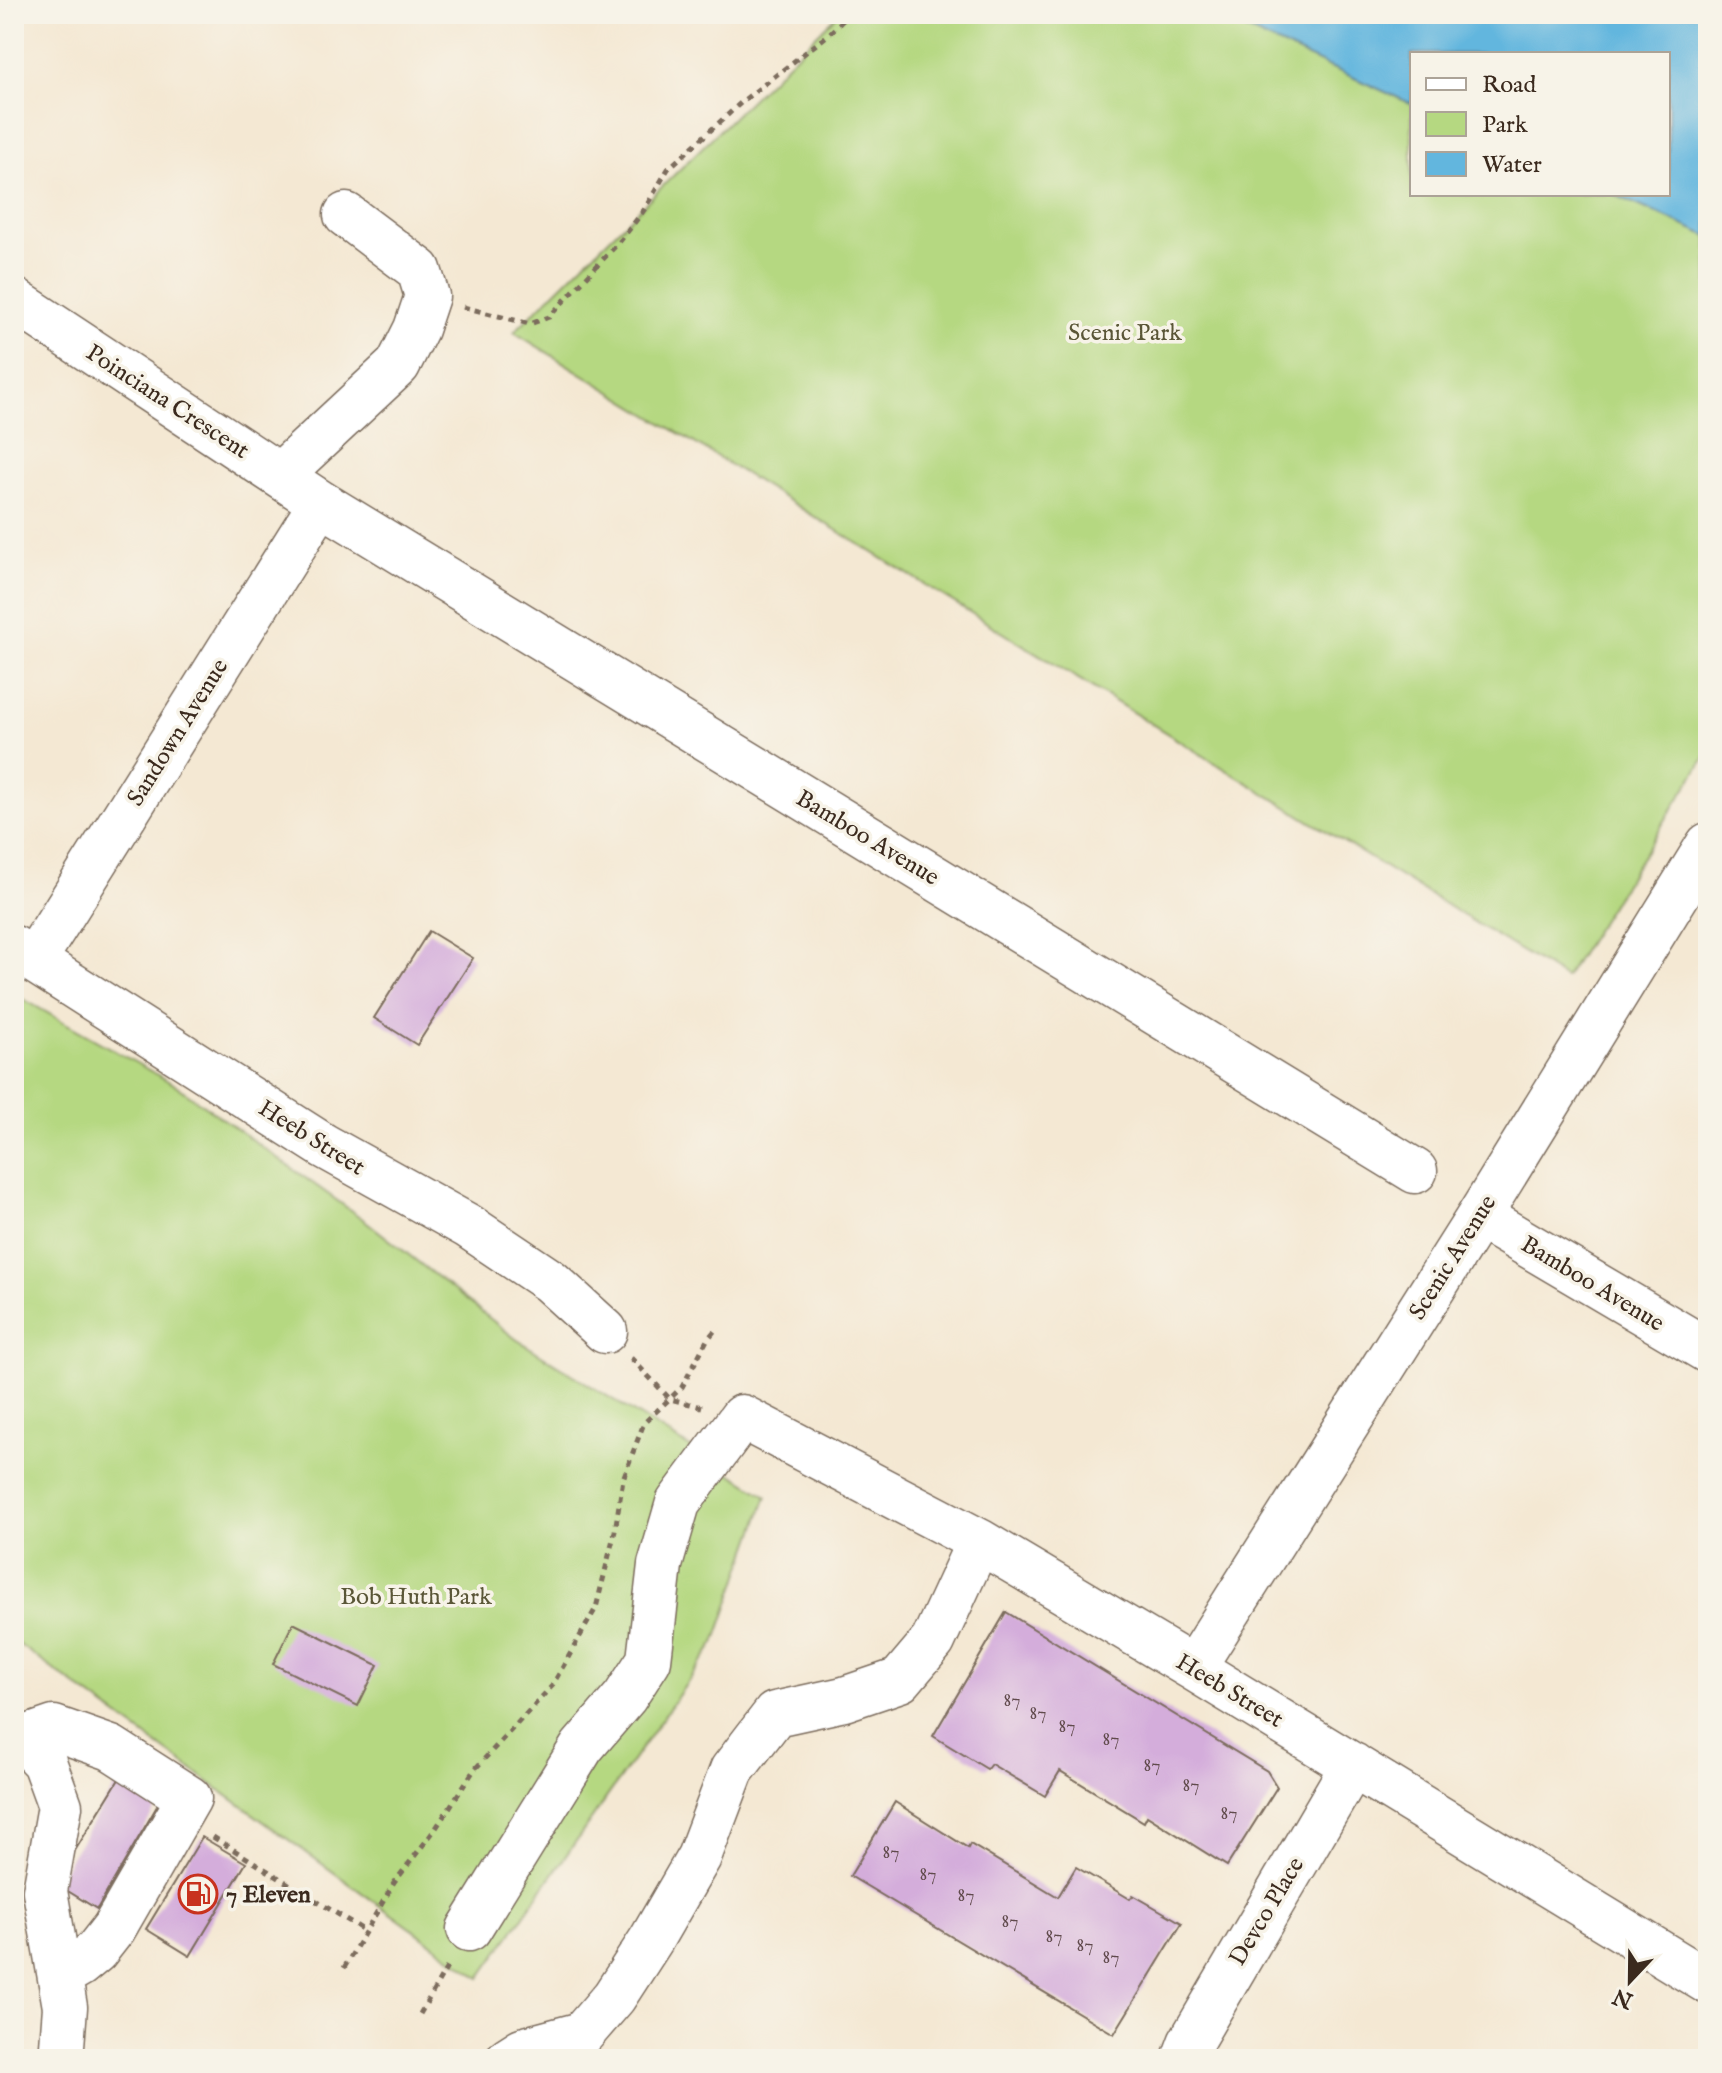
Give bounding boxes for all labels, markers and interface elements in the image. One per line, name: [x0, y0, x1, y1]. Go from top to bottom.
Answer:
legend: [1410, 52, 1670, 196]
text: Road: [1482, 70, 1536, 101]
text: Park: [1482, 110, 1528, 141]
text: Water: [1482, 150, 1542, 181]
park label: Scenic Park: [1068, 318, 1182, 349]
street label: Poinciana Crescent: [80, 338, 255, 467]
street label: Sandown Avenue: [121, 653, 236, 812]
street label: Bamboo Avenue: [790, 783, 945, 893]
street label: Heeb Street: [252, 1093, 370, 1183]
street label: Scenic Avenue: [1403, 1190, 1504, 1326]
street label: Bamboo Avenue: [1515, 1229, 1670, 1339]
park label: Bob Huth Park: [340, 1582, 492, 1613]
street label: Heeb Street: [1170, 1647, 1289, 1735]
house number: 87: [1003, 1688, 1021, 1713]
house number: 87: [1029, 1701, 1047, 1726]
house number: 87: [1058, 1714, 1076, 1739]
house number: 87: [1102, 1727, 1120, 1752]
house number: 87: [1143, 1753, 1161, 1778]
house number: 87: [1182, 1773, 1200, 1798]
house number: 87: [1220, 1801, 1238, 1826]
house number: 87: [882, 1840, 900, 1865]
street label: Devco Place: [1223, 1852, 1312, 1972]
house number: 87: [919, 1862, 937, 1887]
fuel station icon: 7 Eleven: [177, 1873, 219, 1915]
place label: 7 Eleven: [226, 1880, 311, 1911]
house number: 87: [957, 1883, 975, 1908]
house number: 87: [1001, 1909, 1019, 1934]
house number: 87: [1045, 1924, 1063, 1949]
house number: 87: [1076, 1933, 1094, 1958]
north arrow: [1590, 1941, 1670, 2021]
house number: 87: [1102, 1945, 1120, 1970]
text: N: [1609, 1981, 1638, 2015]

